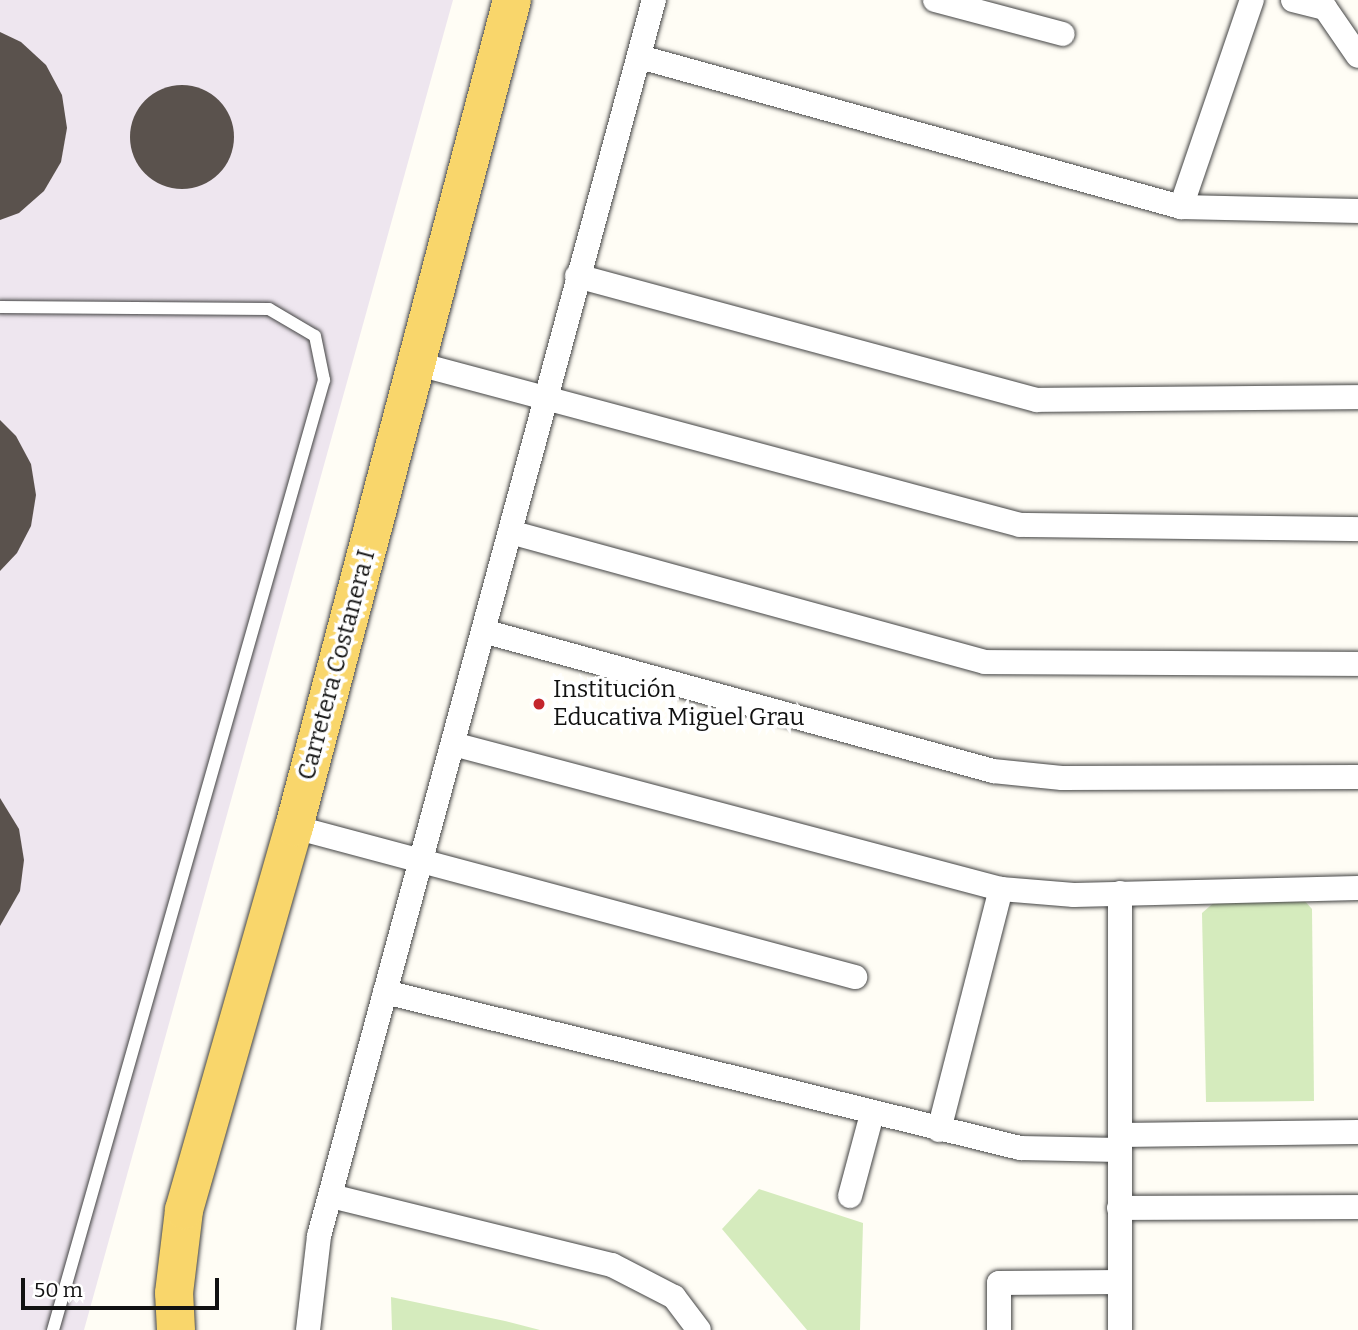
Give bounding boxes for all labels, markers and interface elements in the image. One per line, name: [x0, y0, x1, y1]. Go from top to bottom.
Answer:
street label: Carretera Costanera I: [292, 547, 382, 783]
place label: Institución Educativa Miguel Grau: [553, 676, 804, 732]
marker: Institución Educativa Miguel Grau: [531, 696, 547, 712]
scale bar: [24, 1264, 222, 1308]
text: 50 m: [34, 1277, 83, 1303]

